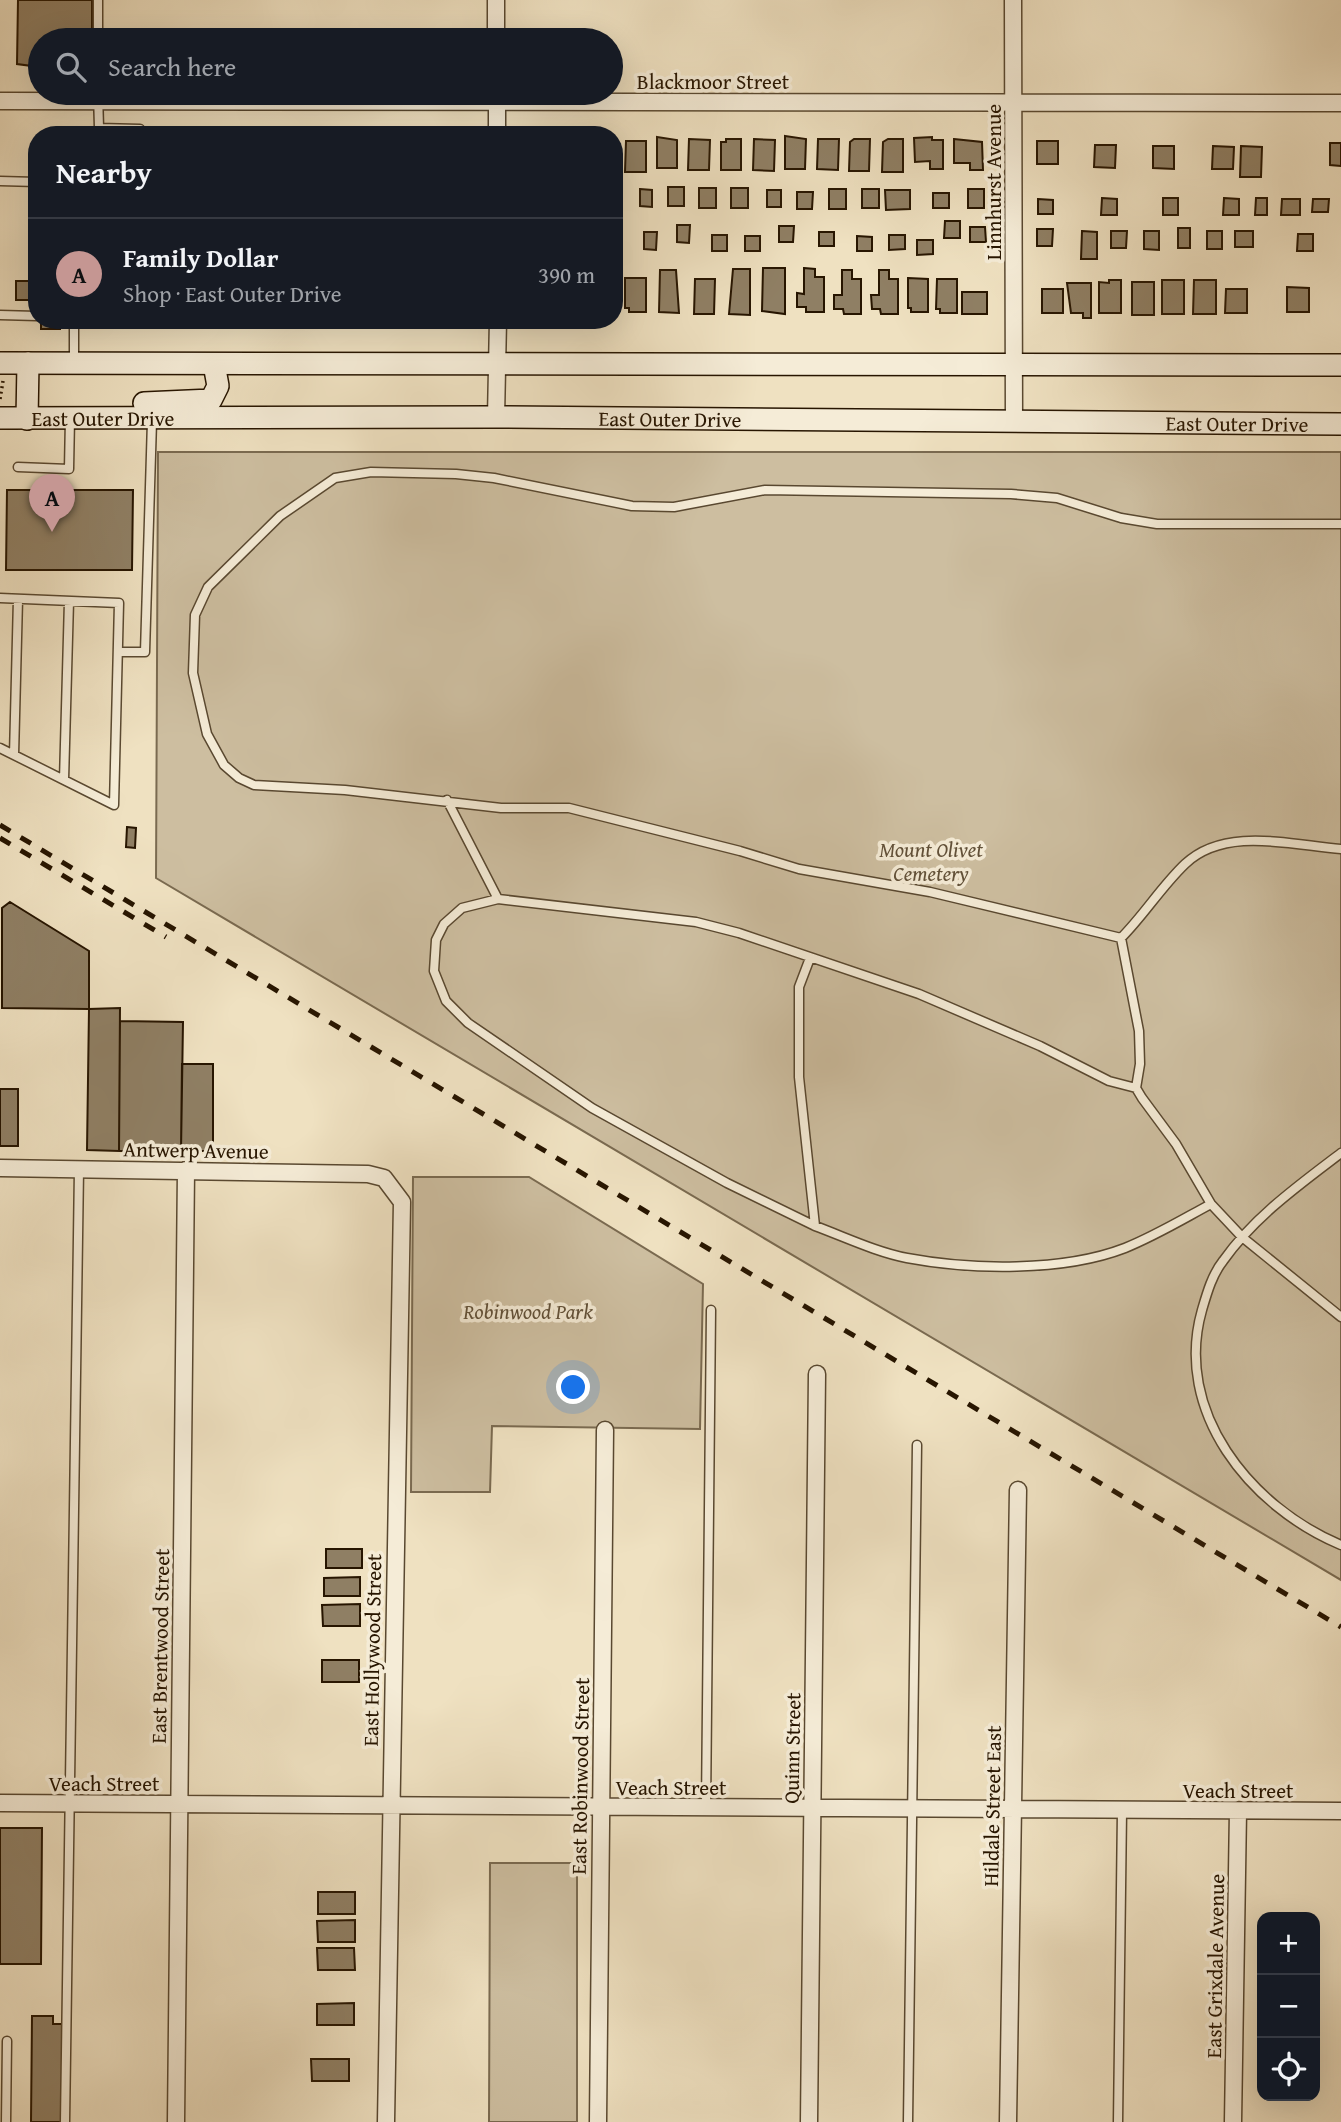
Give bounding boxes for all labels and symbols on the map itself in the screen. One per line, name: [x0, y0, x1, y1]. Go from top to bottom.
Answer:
street label: Blackmoor Street: [637, 66, 790, 97]
street label: Linnhurst Avenue: [978, 104, 1009, 260]
street label: East Outer Drive: [32, 402, 175, 433]
street label: East Outer Drive: [598, 402, 742, 435]
street label: East Outer Drive: [1165, 407, 1309, 439]
pin: A: [29, 474, 75, 532]
park label: Mount Olivet Cemetery: [879, 834, 983, 889]
street label: Antwerp Avenue: [123, 1133, 269, 1167]
park label: Robinwood Park: [462, 1296, 593, 1327]
your location: [556, 1370, 590, 1404]
street label: East Brentwood Street: [143, 1548, 177, 1744]
street label: East Hollywood Street: [355, 1553, 389, 1747]
street label: East Robinwood Street: [563, 1677, 597, 1875]
street label: Quinn Street: [776, 1691, 808, 1804]
street label: Hildale Street East: [975, 1725, 1009, 1887]
street label: Veach Street: [49, 1768, 160, 1799]
street label: Veach Street: [616, 1772, 727, 1803]
street label: Veach Street: [1183, 1775, 1294, 1806]
street label: East Grixdale Avenue: [1198, 1873, 1232, 2059]

